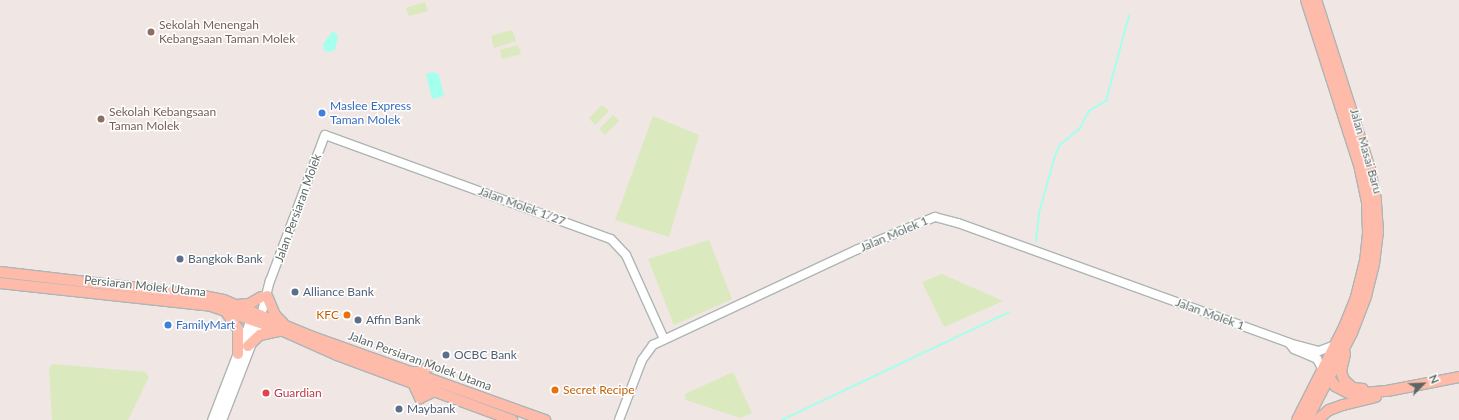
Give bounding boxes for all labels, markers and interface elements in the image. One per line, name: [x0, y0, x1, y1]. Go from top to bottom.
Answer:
place label: Sekolah Menengah Kebangsaan Taman Molek: [159, 18, 296, 46]
marker: Sekolah Menengah Kebangsaan Taman Molek: [146, 27, 156, 37]
place label: Maslee Express Taman Molek: [330, 99, 411, 127]
place label: Sekolah Kebangsaan Taman Molek: [109, 105, 216, 133]
street label: Jalan Masai Baru: [1347, 107, 1385, 195]
marker: Maslee Express Taman Molek: [317, 108, 327, 118]
marker: Sekolah Kebangsaan Taman Molek: [96, 114, 106, 124]
street label: Jalan Persiaran Molek: [272, 152, 324, 264]
street label: Jalan Molek 1/27: [476, 184, 568, 228]
street label: Jalan Molek 1: [858, 213, 930, 255]
place label: Bangkok Bank: [188, 252, 263, 266]
marker: Bangkok Bank: [175, 254, 185, 264]
street label: Persiaran Molek Utama: [83, 272, 207, 300]
place label: Alliance Bank: [303, 285, 374, 299]
marker: Alliance Bank: [290, 287, 300, 297]
street label: Jalan Molek 1: [1174, 295, 1246, 333]
place label: KFC: [316, 308, 339, 322]
marker: KFC: [342, 310, 352, 320]
place label: Affin Bank: [366, 313, 421, 327]
marker: Affin Bank: [353, 315, 363, 325]
place label: FamilyMart: [176, 318, 235, 332]
marker: FamilyMart: [163, 320, 173, 330]
street label: Jalan Persiaran Molek Utama: [346, 328, 494, 394]
place label: OCBC Bank: [454, 348, 517, 362]
marker: OCBC Bank: [441, 350, 451, 360]
north arrow: [1403, 364, 1443, 404]
text: N: [1427, 372, 1442, 385]
place label: Secret Recipe: [563, 383, 634, 397]
marker: Secret Recipe: [550, 385, 560, 395]
place label: Guardian: [274, 386, 322, 400]
marker: Guardian: [261, 388, 271, 398]
place label: Maybank: [407, 402, 455, 416]
marker: Maybank: [394, 404, 404, 414]

